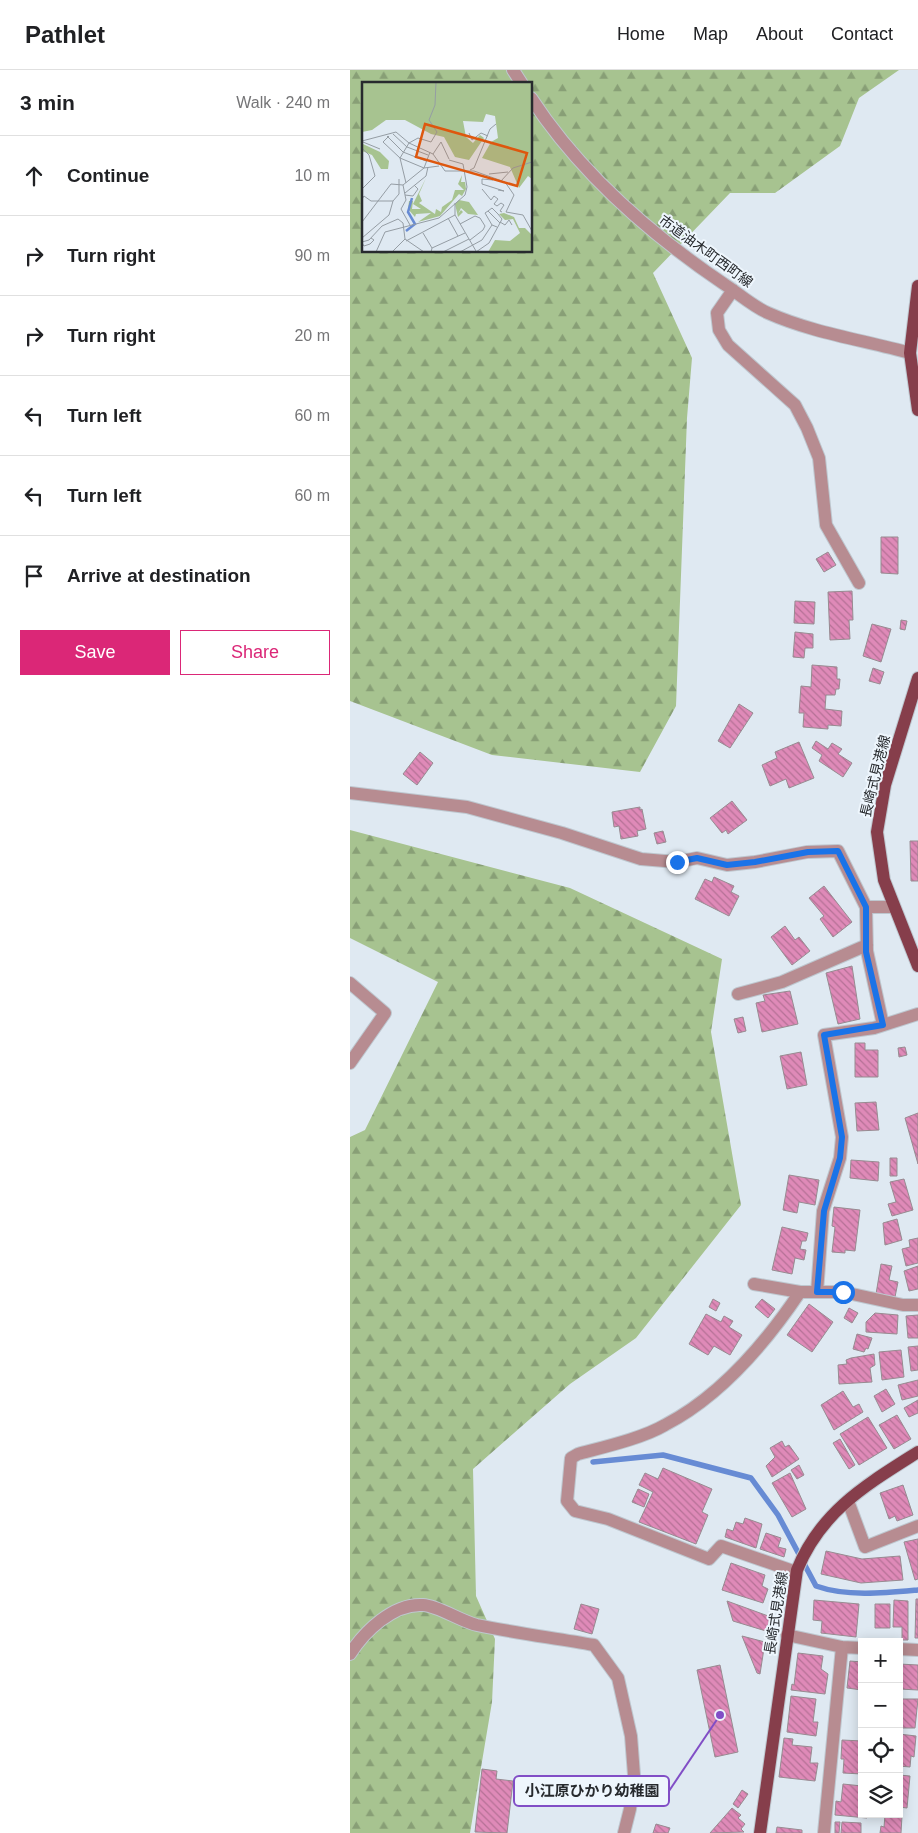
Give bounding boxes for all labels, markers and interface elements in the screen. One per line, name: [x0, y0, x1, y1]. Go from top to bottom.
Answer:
text: Pathlet: [25, 21, 105, 48]
text: Home: [617, 24, 665, 44]
text: Map: [693, 24, 728, 44]
text: About: [756, 24, 803, 44]
text: Contact: [831, 24, 893, 44]
inset map: [362, 82, 532, 252]
text: 3 min: [20, 91, 75, 114]
text: Walk · 240 m: [236, 94, 330, 111]
icon: ahead: [20, 162, 48, 190]
text: Continue: [67, 165, 149, 186]
text: 10 m: [294, 167, 330, 184]
street label: 市道油木町西町線: [656, 212, 756, 290]
icon: right: [20, 242, 48, 270]
text: Turn right: [67, 245, 155, 266]
text: 90 m: [294, 247, 330, 264]
icon: right: [20, 322, 48, 350]
text: Turn right: [67, 325, 155, 346]
text: 20 m: [294, 327, 330, 344]
icon: left: [20, 402, 48, 430]
text: Turn left: [67, 405, 142, 426]
text: 60 m: [294, 407, 330, 424]
icon: left: [20, 482, 48, 510]
text: Turn left: [67, 485, 142, 506]
text: 60 m: [294, 487, 330, 504]
icon: arrive: [20, 562, 48, 590]
text: Arrive at destination: [67, 565, 251, 586]
button: Save: [20, 630, 170, 675]
button: Share: [180, 630, 330, 675]
street label: 長崎式見港線: [857, 733, 893, 819]
route end: [666, 851, 689, 874]
route start: [832, 1281, 855, 1304]
street label: 長崎式見港線: [762, 1570, 790, 1656]
map controls: [858, 1638, 903, 1818]
button: +: [858, 1638, 903, 1683]
button: −: [858, 1683, 903, 1728]
button: locate: [858, 1728, 903, 1773]
button: layers: [858, 1773, 903, 1818]
callout: 小江原ひかり幼稚園: [514, 1776, 669, 1806]
text: 小江原ひかり幼稚園: [524, 1782, 660, 1799]

